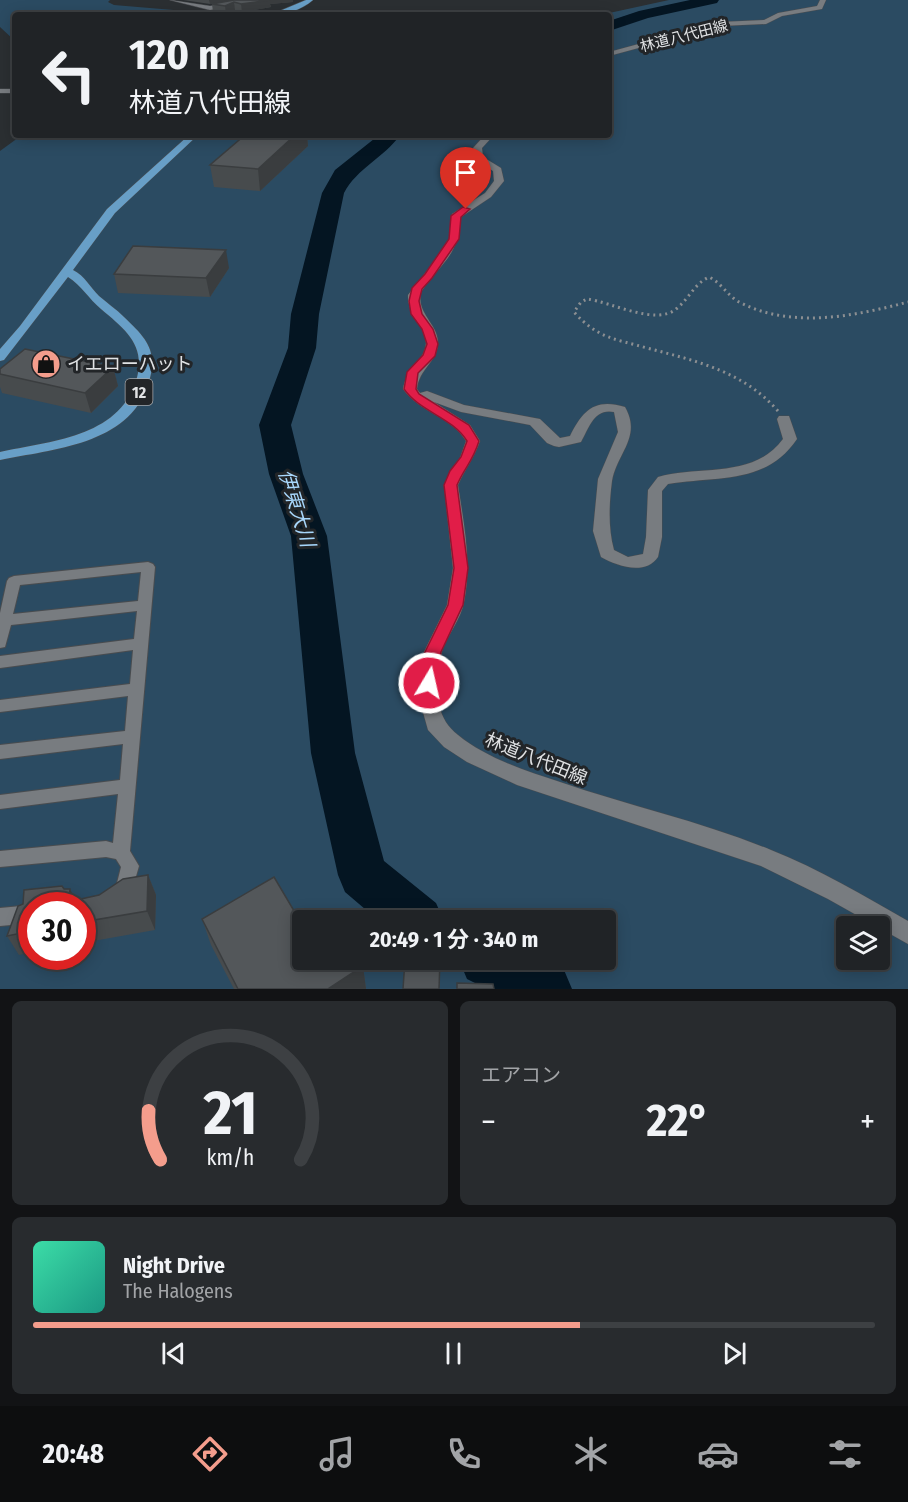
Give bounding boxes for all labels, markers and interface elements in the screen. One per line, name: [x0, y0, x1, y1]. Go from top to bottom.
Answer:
street label: 林道八代田線: [638, 16, 730, 56]
text: 120 m: [129, 30, 230, 80]
icon: left: [30, 36, 108, 114]
text: 林道八代田線: [129, 87, 291, 119]
pin: [440, 147, 491, 209]
icon: arrive: [449, 156, 482, 189]
shop icon: イエローハット: [30, 348, 62, 380]
place label: イエローハット: [67, 353, 192, 375]
road number: 12: [126, 379, 152, 405]
water label: 伊東大川: [274, 466, 321, 552]
position arrow: [397, 651, 461, 715]
street label: 林道八代田線: [482, 729, 590, 789]
speed limit sign: 30: [18, 892, 96, 970]
map controls: [836, 916, 890, 970]
button: layers: [836, 916, 890, 970]
text: 20:49 · 1 分 · 340 m: [370, 926, 538, 953]
text: エアコン: [481, 1063, 561, 1087]
text: 21: [202, 1076, 257, 1151]
text: 22°: [647, 1094, 709, 1148]
text: −: [481, 1102, 496, 1142]
text: +: [860, 1102, 875, 1142]
text: km/h: [206, 1145, 254, 1171]
text: Night Drive: [123, 1252, 225, 1279]
text: The Halogens: [123, 1279, 233, 1303]
icon: previous: [157, 1337, 190, 1370]
icon: pause: [437, 1337, 470, 1370]
icon: next: [718, 1337, 751, 1370]
icon: directions: [189, 1433, 231, 1475]
icon: music: [316, 1433, 358, 1475]
icon: phone: [443, 1433, 485, 1475]
icon: climate: [570, 1433, 612, 1475]
icon: car: [697, 1433, 739, 1475]
icon: filters: [824, 1433, 866, 1475]
text: 20:48: [42, 1438, 104, 1470]

